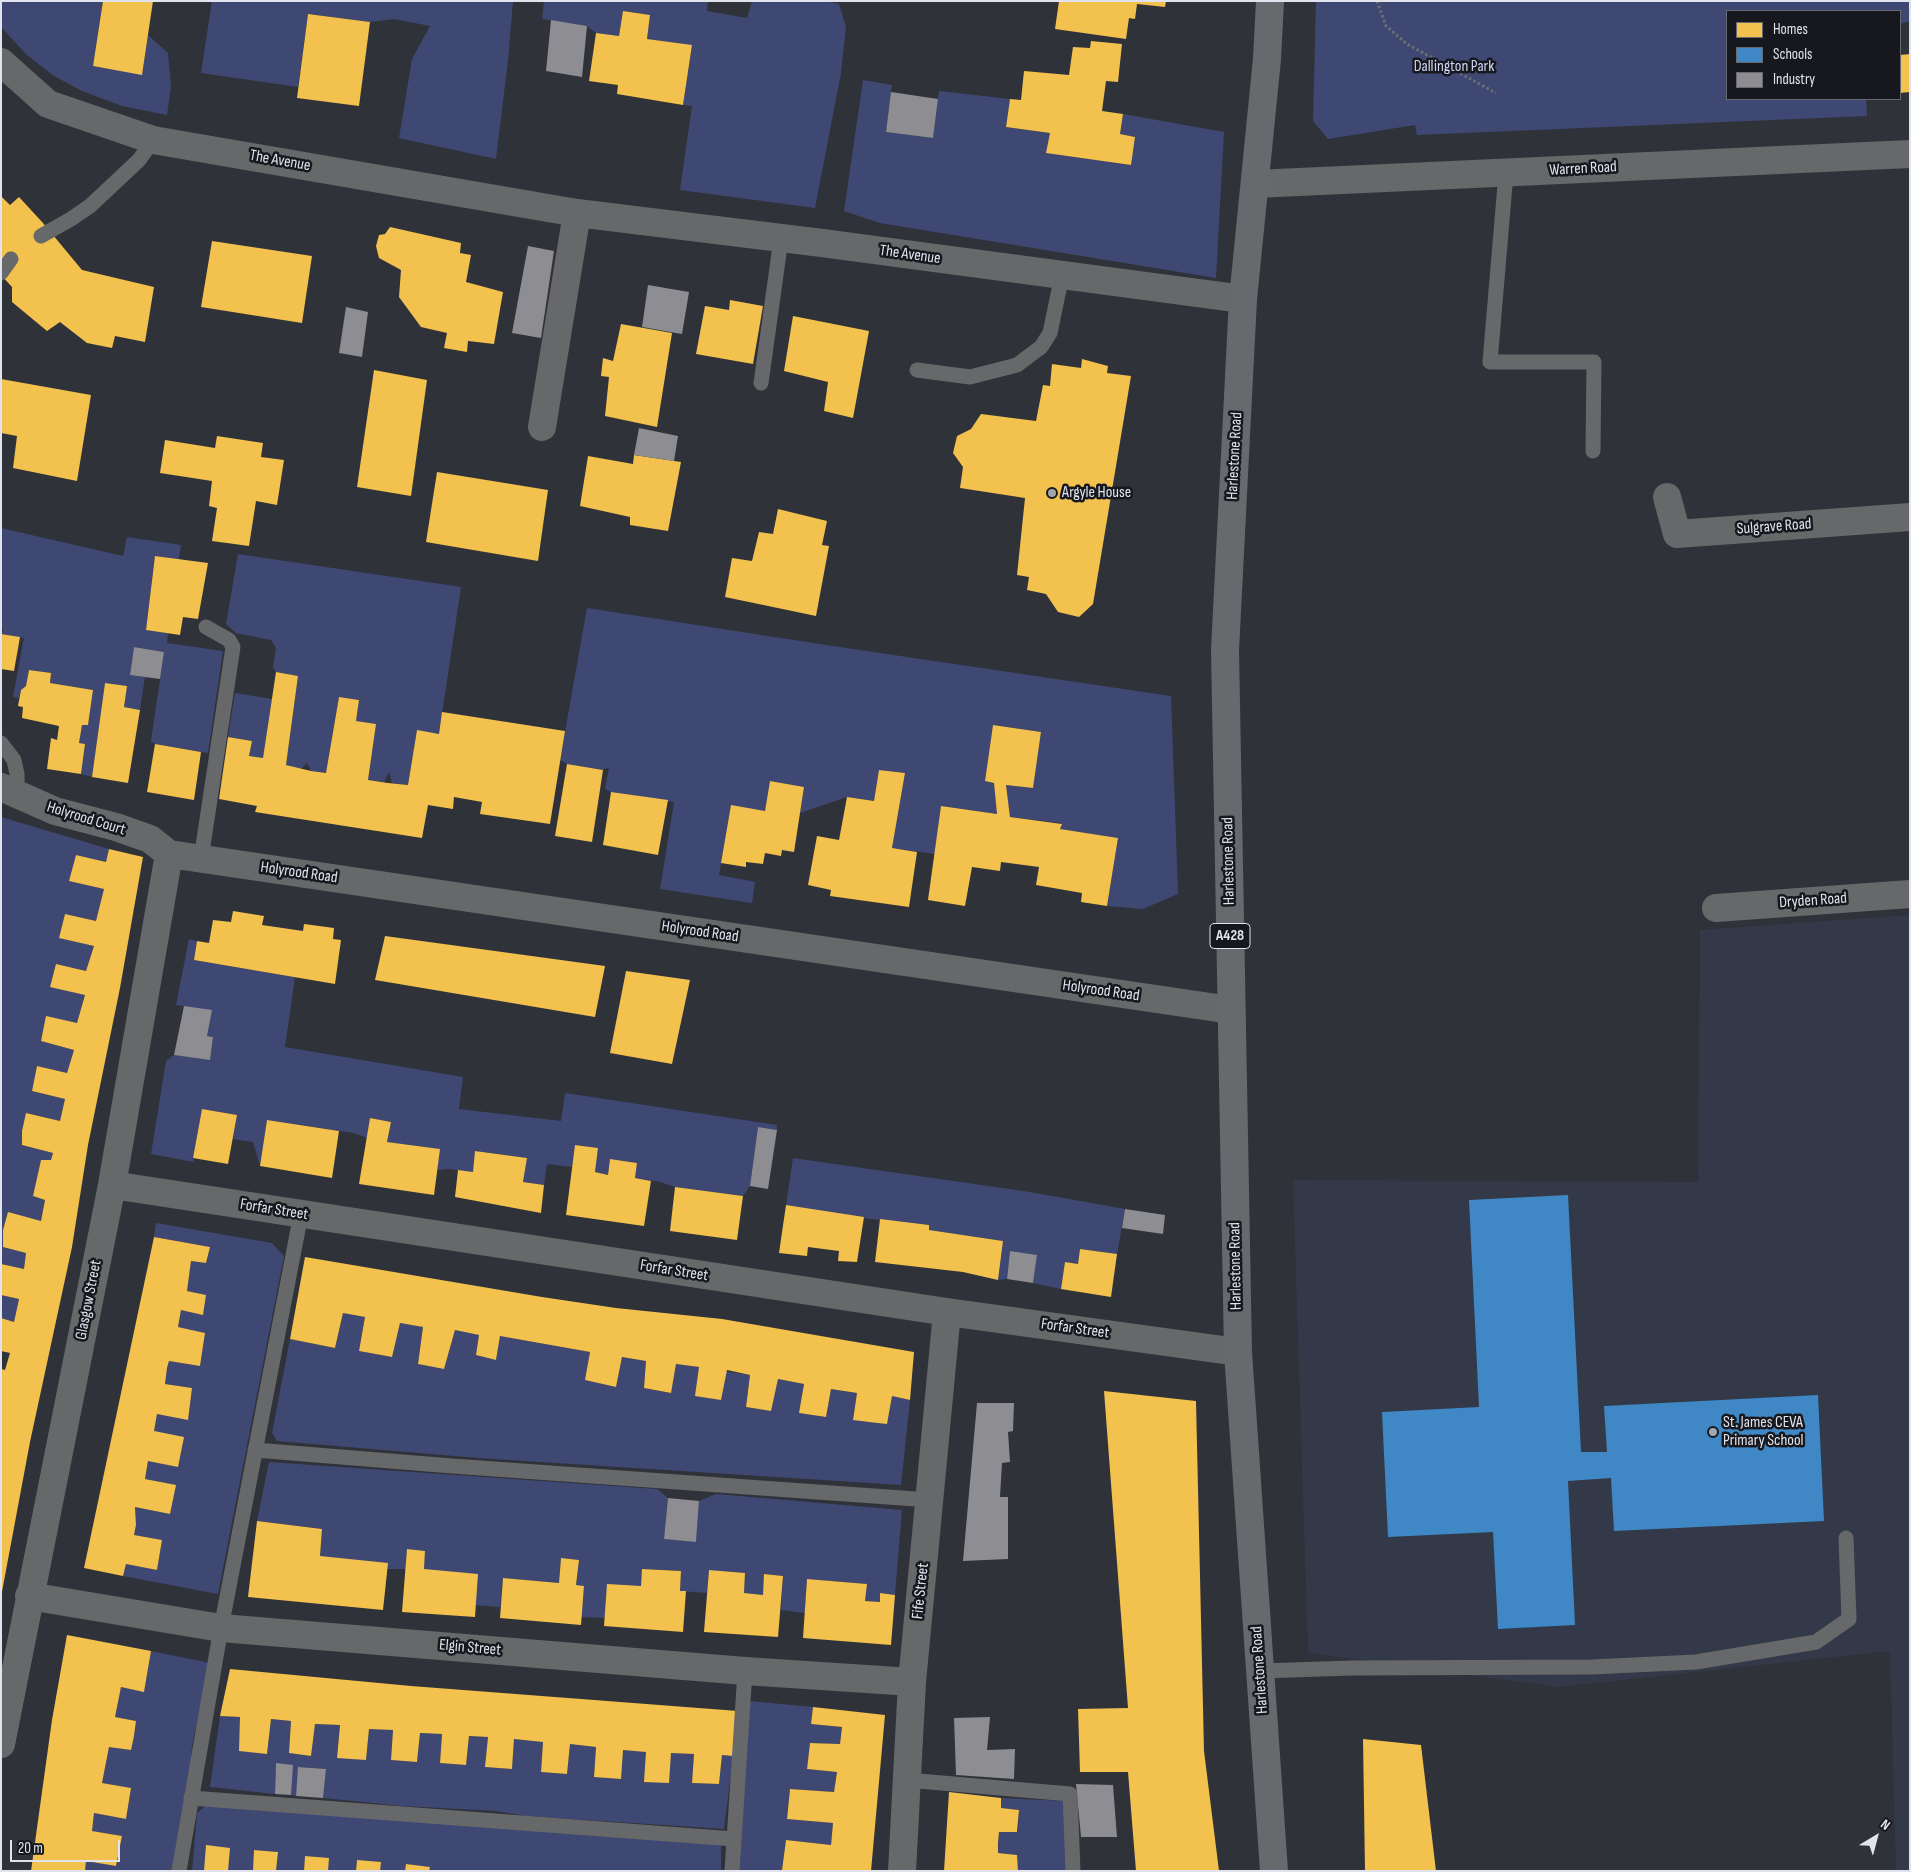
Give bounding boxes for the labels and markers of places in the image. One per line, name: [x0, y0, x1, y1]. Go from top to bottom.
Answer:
place label: Argyle House: [1062, 483, 1131, 503]
marker: Argyle House: [1046, 487, 1058, 499]
place label: St. James CEVA Primary School: [1723, 1413, 1804, 1451]
marker: St. James CEVA Primary School: [1707, 1426, 1719, 1438]

